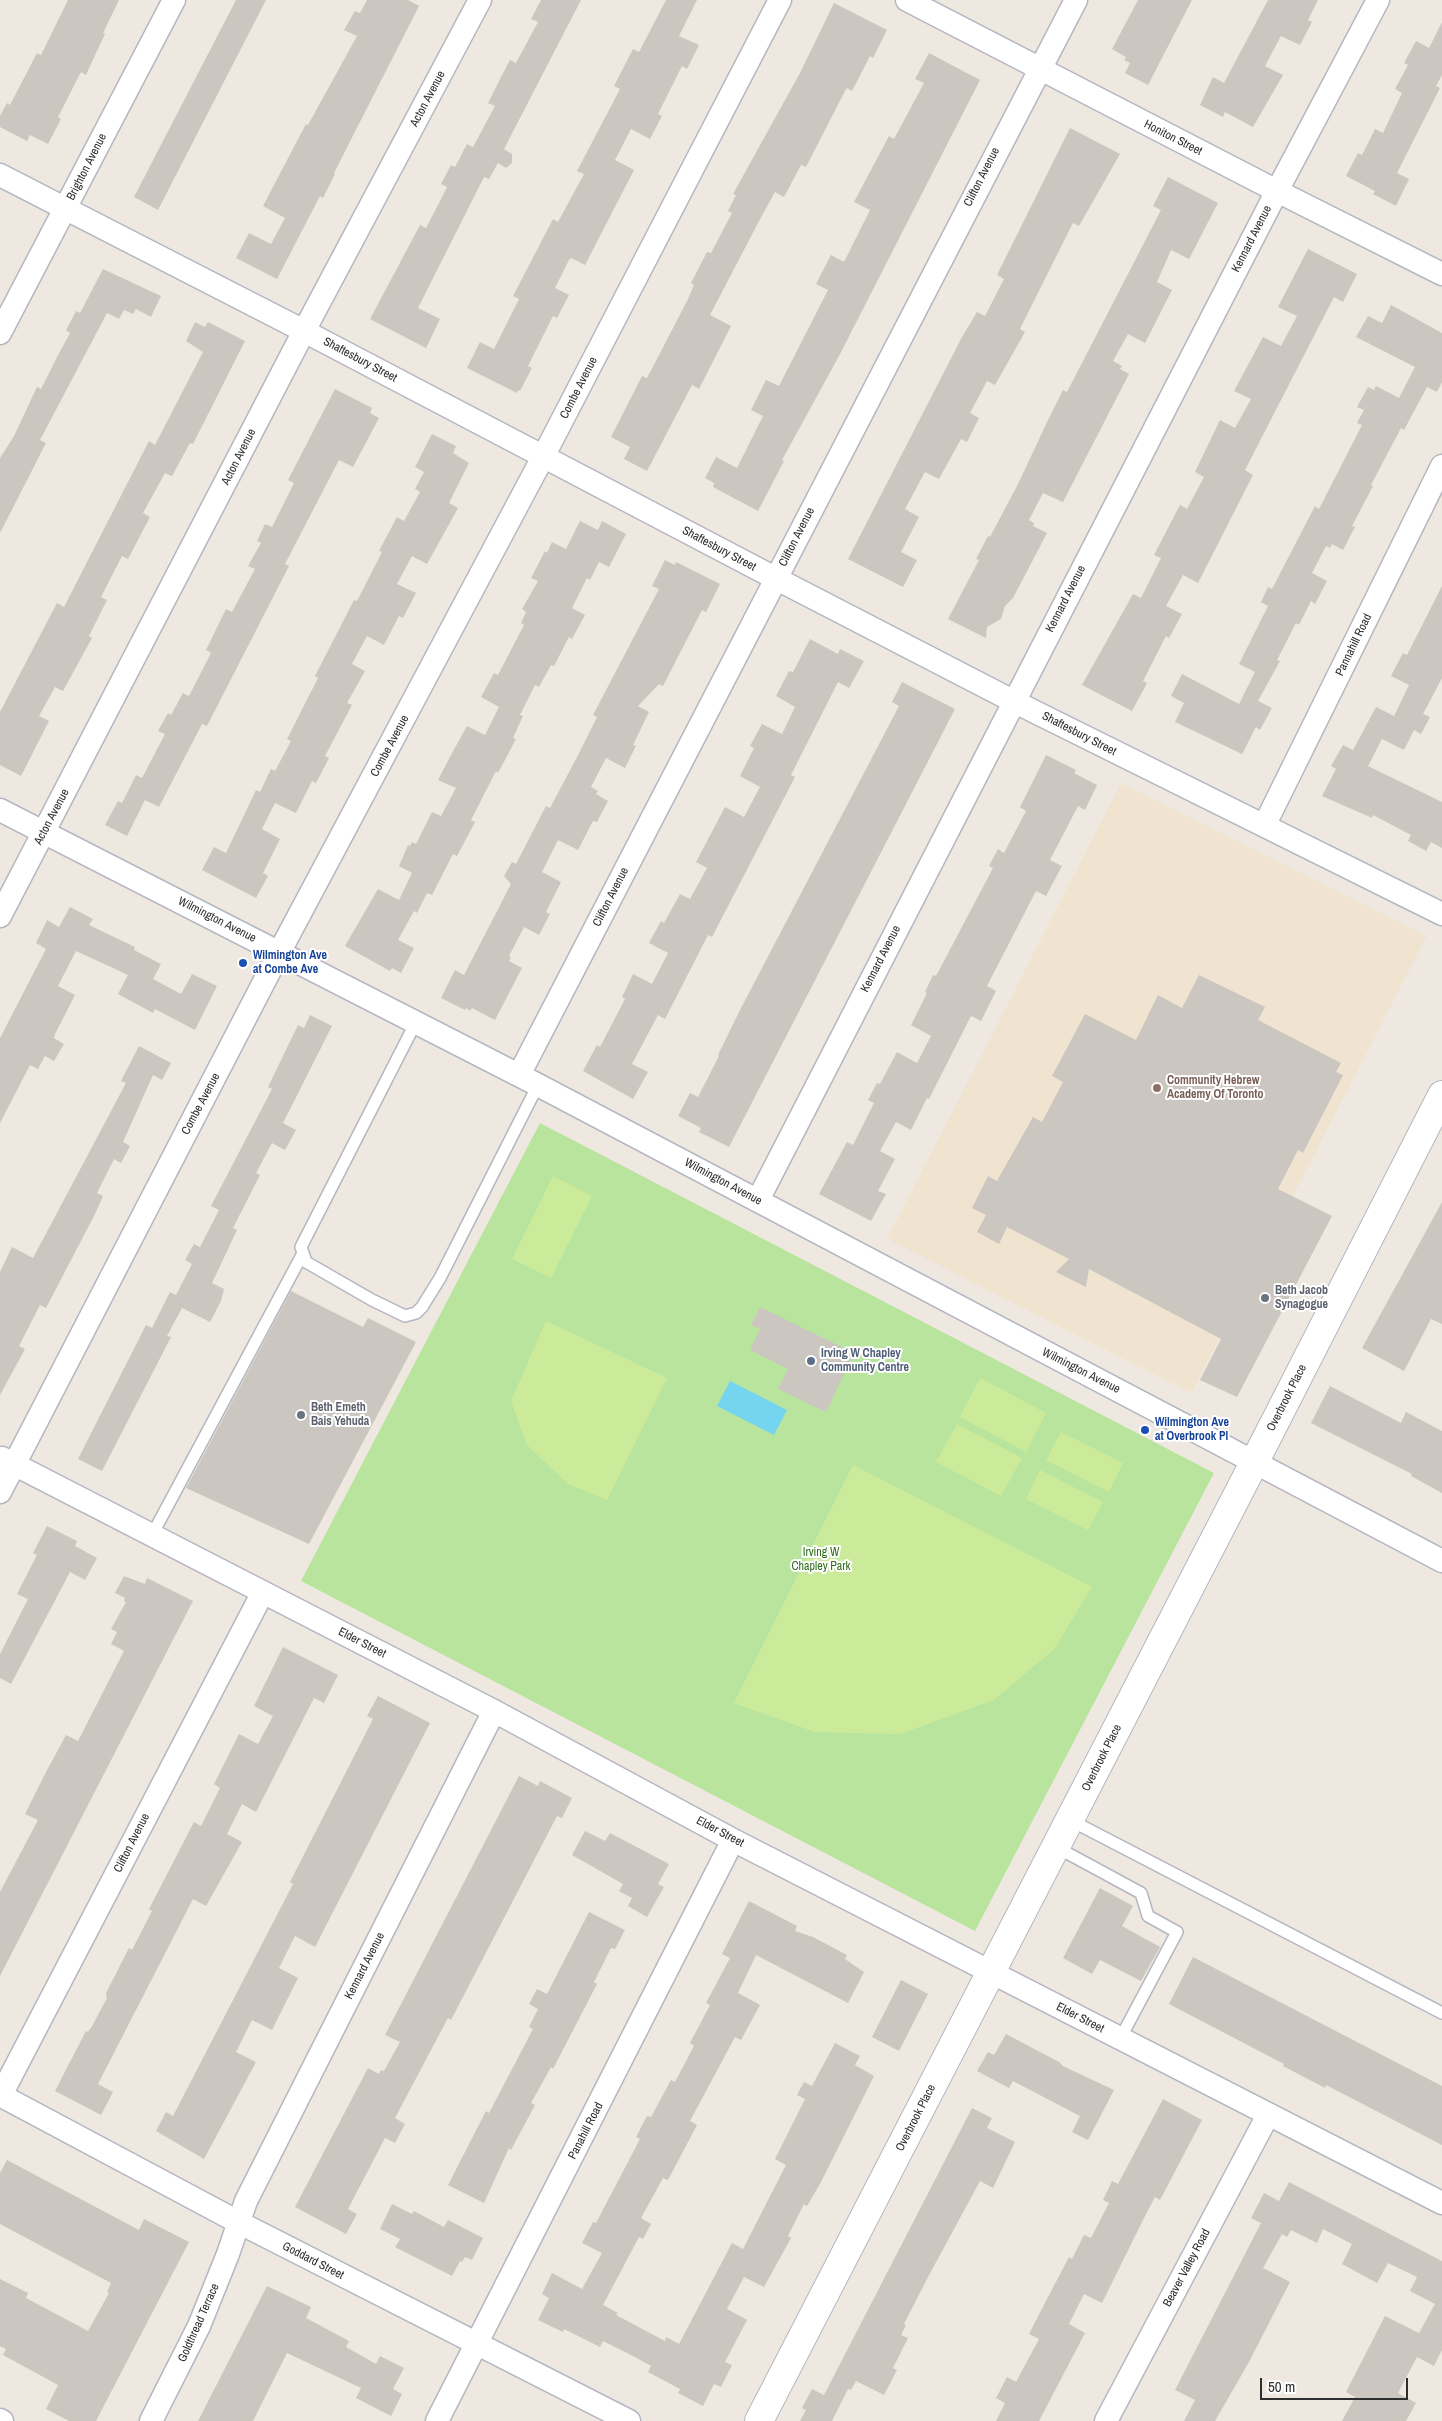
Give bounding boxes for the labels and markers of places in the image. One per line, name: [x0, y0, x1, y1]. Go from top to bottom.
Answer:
place label: Wilmington Ave at Combe Ave: [253, 949, 327, 977]
marker: Wilmington Ave at Combe Ave: [237, 957, 249, 969]
place label: Community Hebrew Academy Of Toronto: [1167, 1074, 1264, 1102]
marker: Community Hebrew Academy Of Toronto: [1151, 1082, 1163, 1094]
place label: Beth Jacob Synagogue: [1275, 1284, 1328, 1312]
marker: Beth Jacob Synagogue: [1259, 1292, 1271, 1304]
place label: Irving W Chapley Community Centre: [821, 1347, 909, 1375]
marker: Irving W Chapley Community Centre: [805, 1355, 817, 1367]
place label: Beth Emeth Bais Yehuda: [311, 1401, 369, 1429]
marker: Beth Emeth Bais Yehuda: [295, 1409, 307, 1421]
place label: Wilmington Ave at Overbrook Pl: [1155, 1416, 1229, 1444]
marker: Wilmington Ave at Overbrook Pl: [1139, 1424, 1151, 1436]

